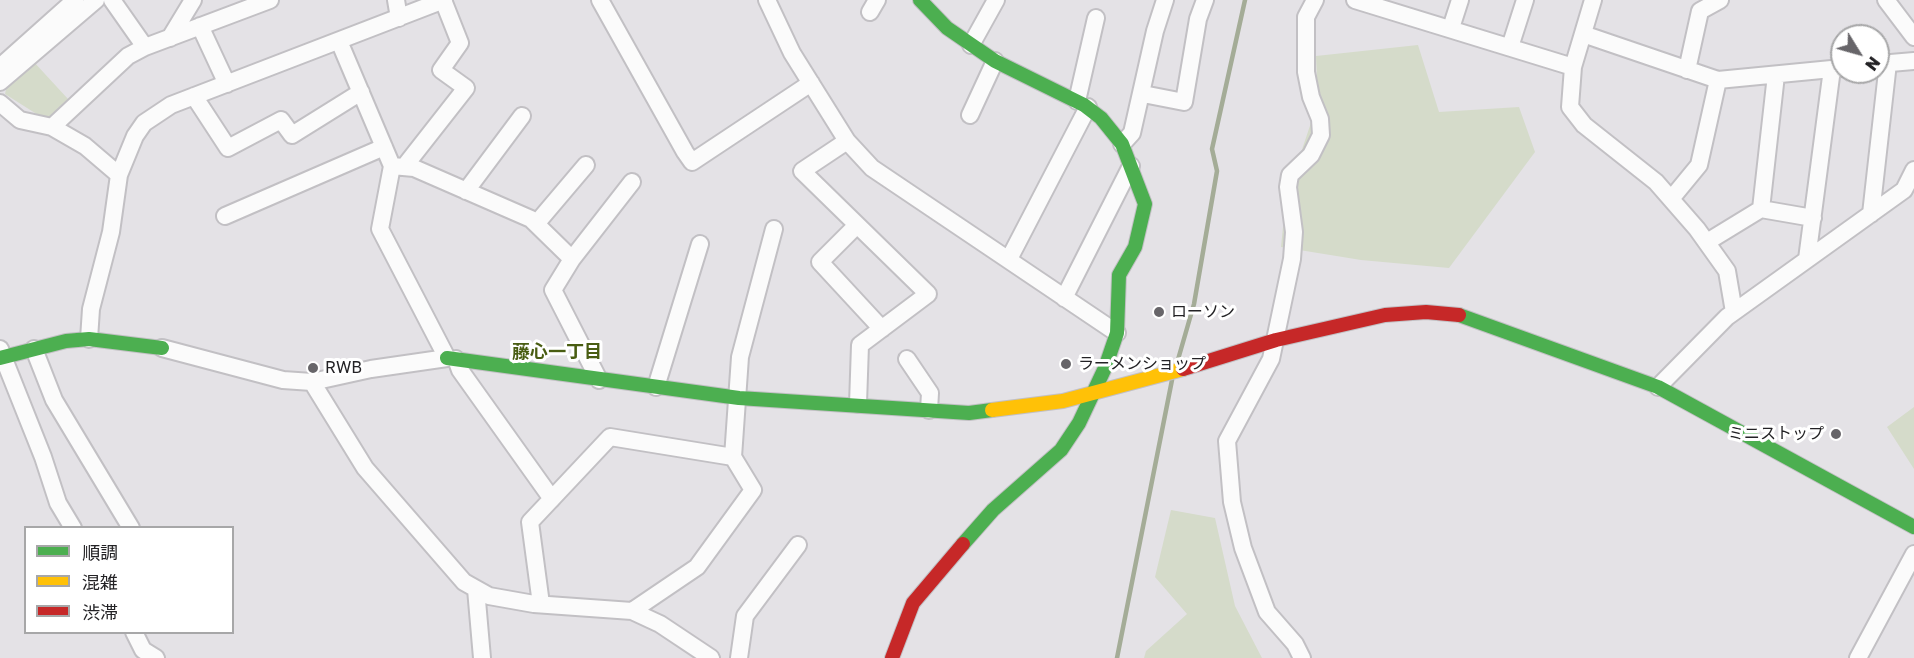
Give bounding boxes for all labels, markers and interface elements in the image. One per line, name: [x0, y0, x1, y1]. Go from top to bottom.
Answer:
north arrow: [1830, 24, 1890, 84]
text: N: [1861, 53, 1884, 75]
place label: ローソン: [1171, 302, 1235, 322]
marker: ローソン: [1152, 305, 1166, 319]
district label: 藤心一丁目: [512, 341, 602, 363]
place label: ラーメンショップ: [1078, 354, 1206, 374]
marker: ラーメンショップ: [1059, 357, 1073, 371]
place label: RWB: [325, 358, 362, 378]
marker: RWB: [306, 361, 320, 375]
place label: ミニストップ: [1728, 424, 1824, 444]
marker: ミニストップ: [1829, 427, 1843, 441]
legend: [24, 526, 234, 634]
text: 順調: [82, 541, 118, 563]
text: 混雑: [82, 571, 118, 593]
text: 渋滞: [82, 601, 118, 623]

